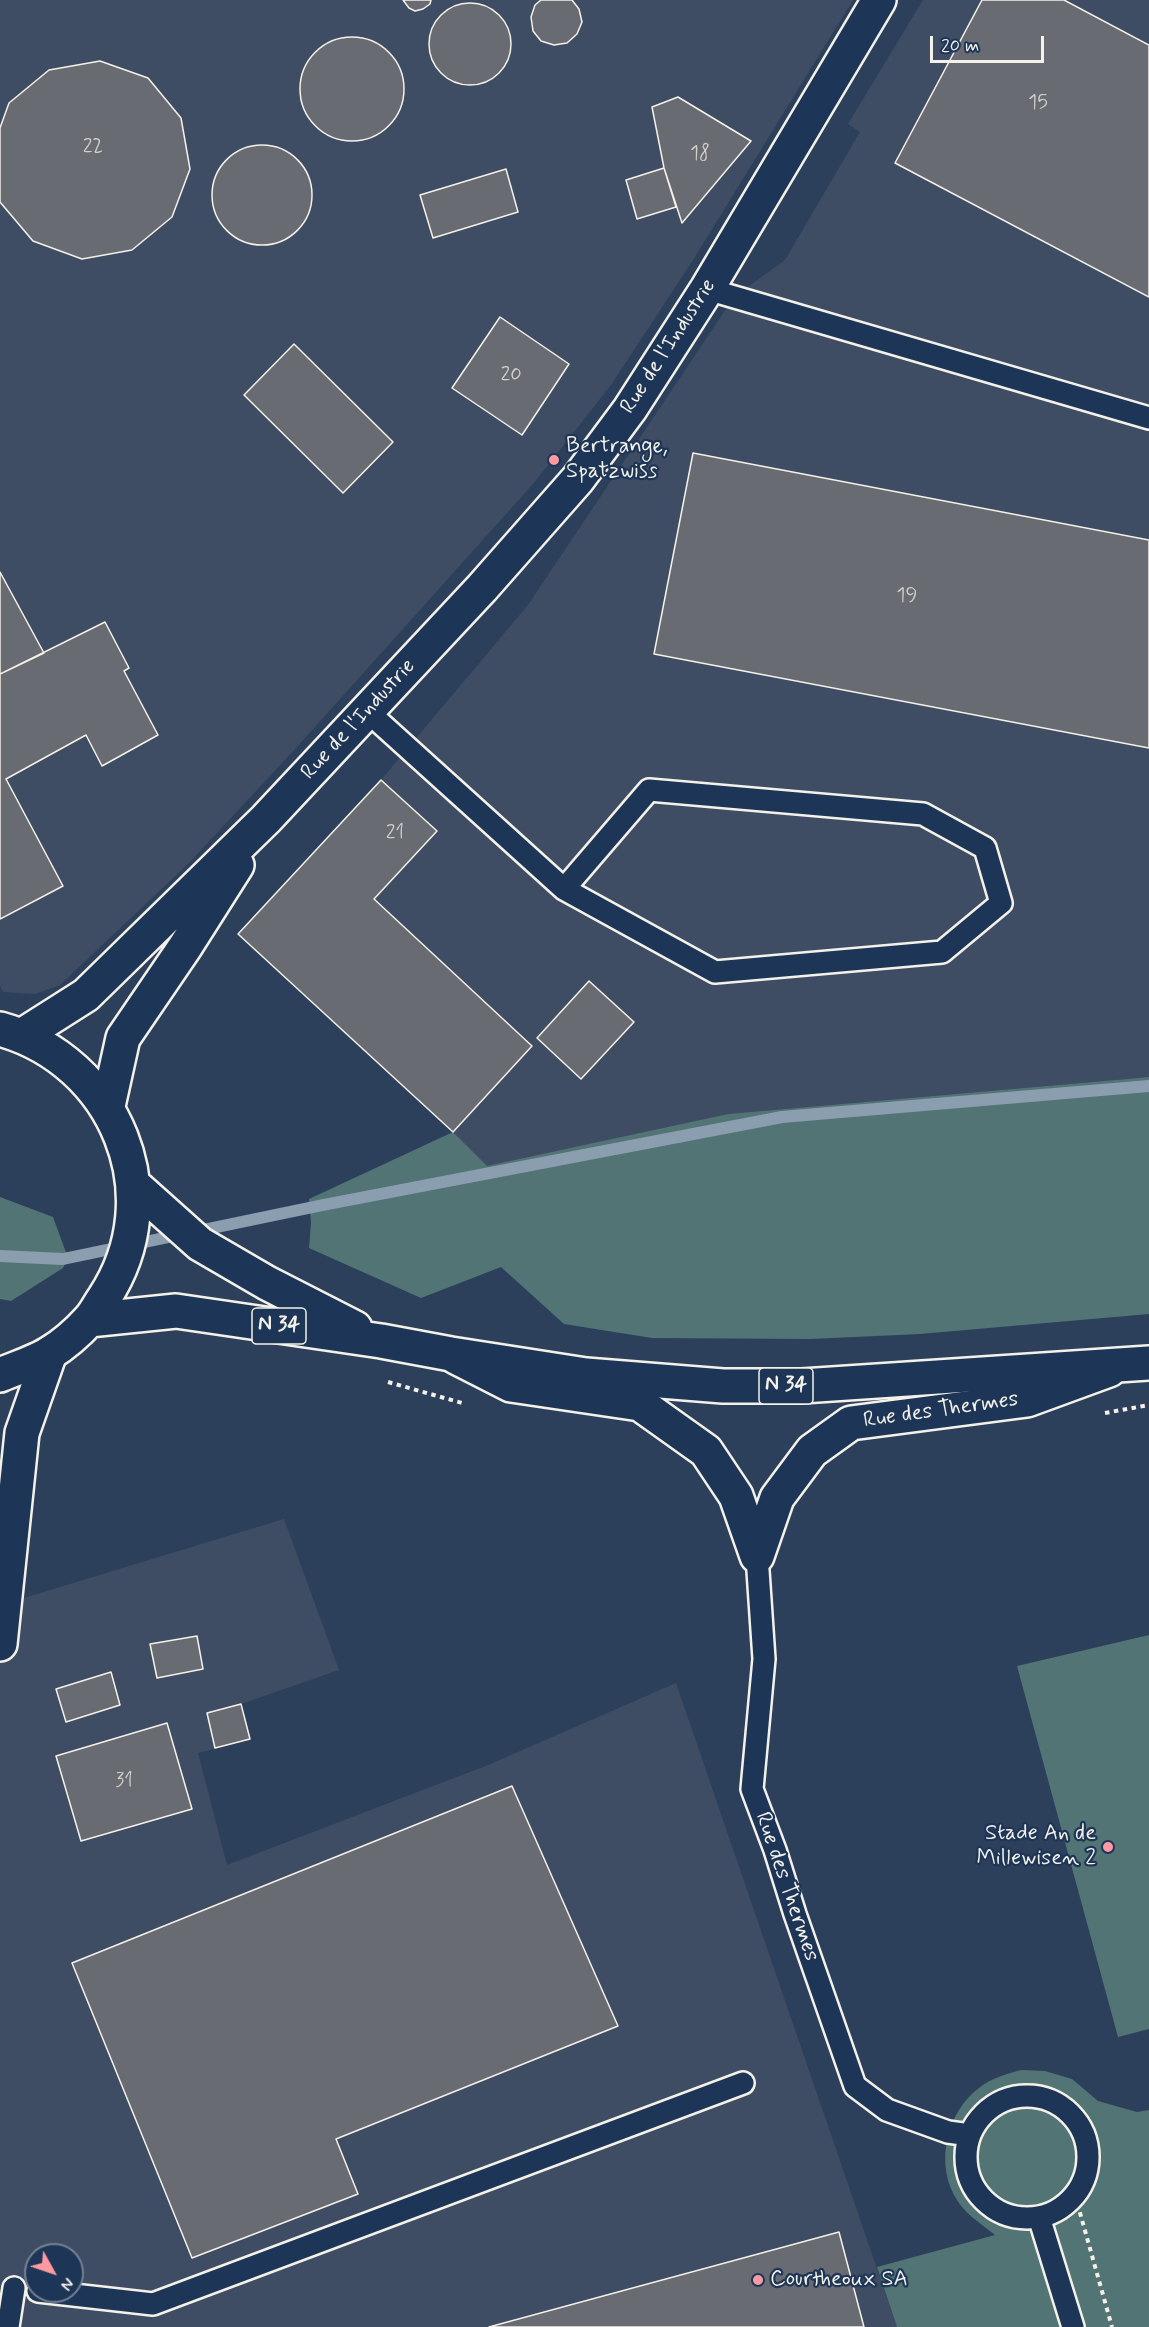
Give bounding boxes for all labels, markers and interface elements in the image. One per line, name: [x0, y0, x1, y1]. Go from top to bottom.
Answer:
scale bar: [933, 24, 1047, 62]
text: 20 m: [941, 34, 979, 58]
house number: 15: [1028, 92, 1048, 116]
house number: 22: [83, 136, 103, 160]
house number: 18: [690, 143, 710, 167]
street label: Rue de l'Industrie: [616, 274, 722, 420]
house number: 20: [500, 364, 522, 388]
place label: Bertrange, Spatzwiss: [566, 434, 668, 486]
marker: Bertrange, Spatzwiss: [547, 453, 561, 467]
house number: 19: [897, 585, 917, 609]
street label: Rue de l'Industrie: [296, 654, 422, 786]
house number: 21: [386, 822, 404, 846]
road number: N 34: [252, 1308, 306, 1344]
road number: N 34: [759, 1368, 813, 1404]
street label: Rue des Thermes: [862, 1387, 1020, 1435]
house number: 31: [115, 1770, 133, 1794]
street label: Rue des Thermes: [748, 1809, 824, 1965]
place label: Stade An de Millewisen 2: [976, 1821, 1096, 1873]
marker: Stade An de Millewisen 2: [1101, 1840, 1115, 1854]
north arrow: [24, 2243, 84, 2303]
place label: Courtheoux SA: [770, 2267, 908, 2293]
text: N: [55, 2273, 78, 2294]
marker: Courtheoux SA: [751, 2273, 765, 2287]

